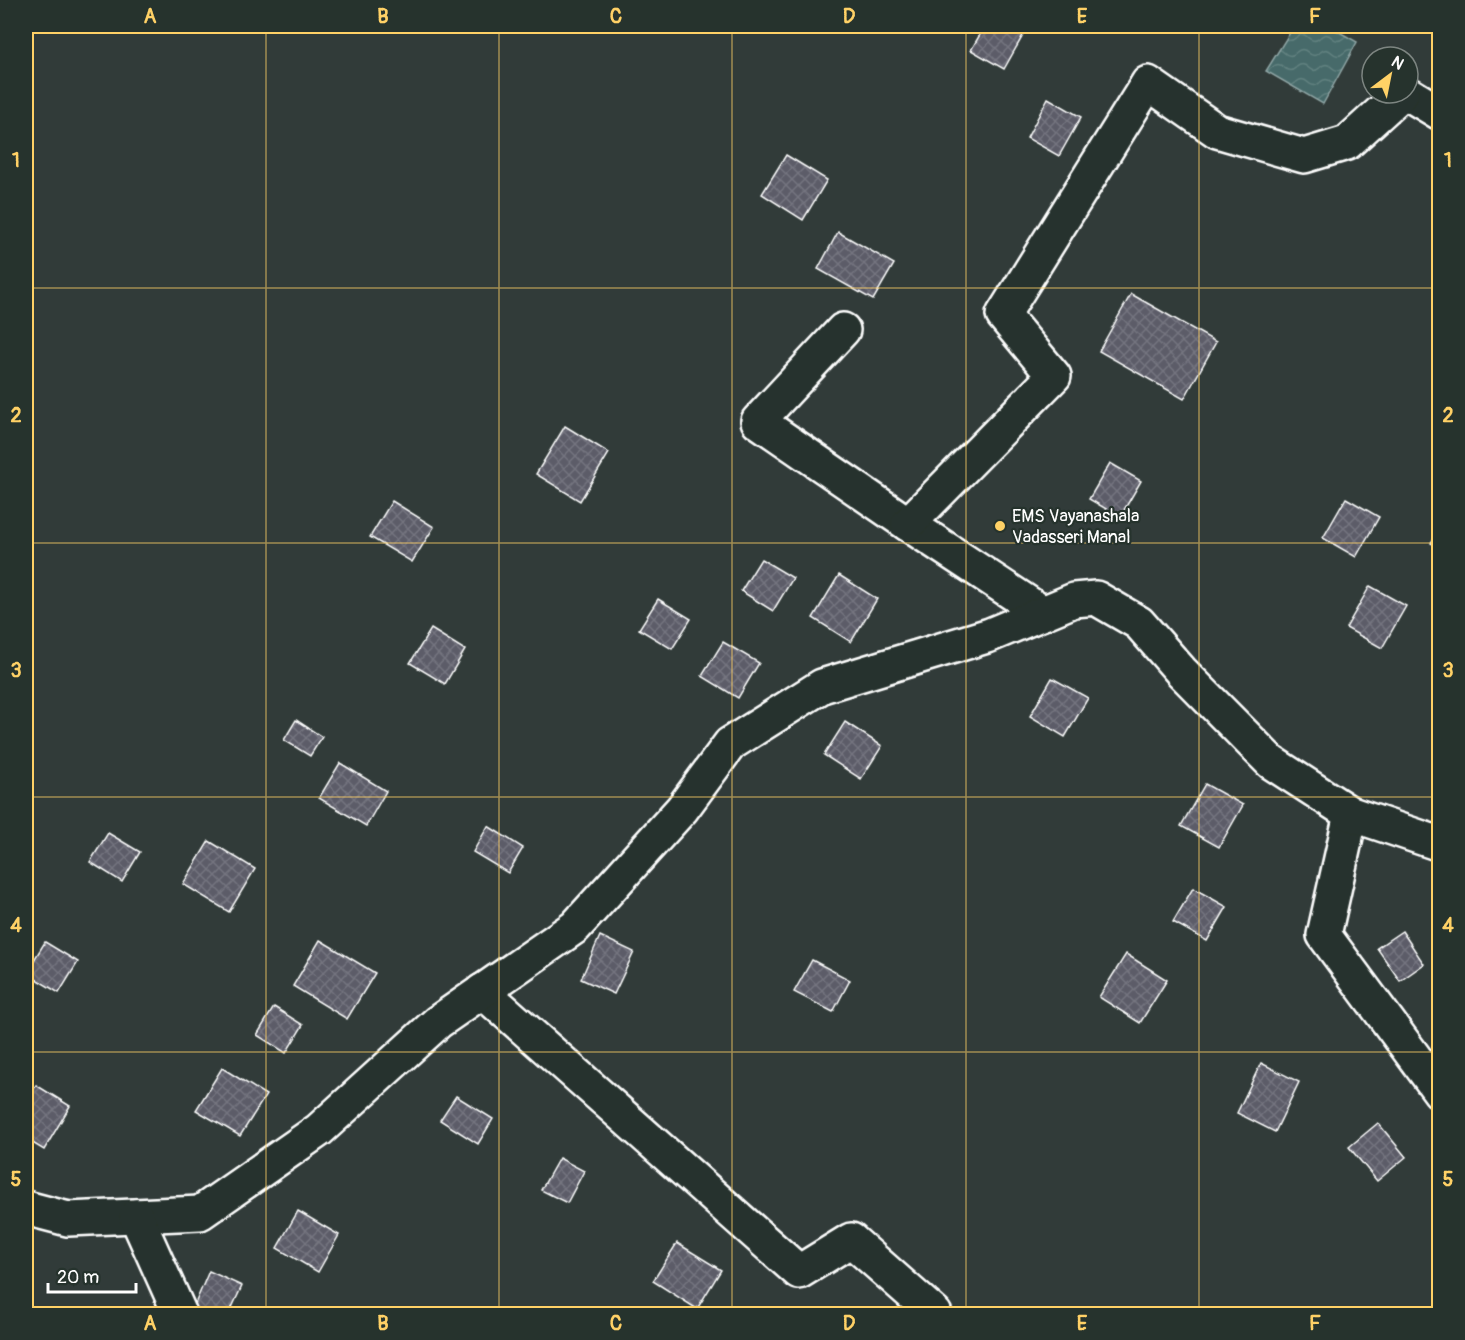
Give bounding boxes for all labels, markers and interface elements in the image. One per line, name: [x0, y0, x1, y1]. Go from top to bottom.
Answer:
text: A: [144, 4, 157, 29]
text: B: [377, 4, 389, 29]
text: C: [610, 4, 622, 29]
text: D: [843, 4, 856, 29]
text: E: [1077, 4, 1088, 29]
text: F: [1309, 4, 1321, 29]
north arrow: [1360, 45, 1420, 105]
text: N: [1388, 52, 1407, 75]
text: 1: [12, 148, 20, 173]
text: 1: [1444, 148, 1452, 173]
text: 2: [10, 403, 22, 428]
text: 2: [1442, 403, 1454, 428]
place label: EMS Vayanashala Vadasseri Manal: [1012, 505, 1139, 549]
marker: EMS Vayanashala Vadasseri Manal: [993, 519, 1007, 533]
text: 3: [10, 658, 22, 683]
text: 3: [1442, 658, 1454, 683]
text: 4: [10, 913, 22, 938]
text: 4: [1442, 913, 1454, 938]
text: 5: [11, 1167, 22, 1192]
text: 5: [1443, 1167, 1454, 1192]
scale bar: [48, 1256, 136, 1294]
text: 20 m: [57, 1266, 99, 1289]
text: A: [144, 1311, 157, 1336]
text: B: [377, 1311, 389, 1336]
text: C: [610, 1311, 622, 1336]
text: D: [843, 1311, 856, 1336]
text: E: [1077, 1311, 1088, 1336]
text: F: [1309, 1311, 1321, 1336]

